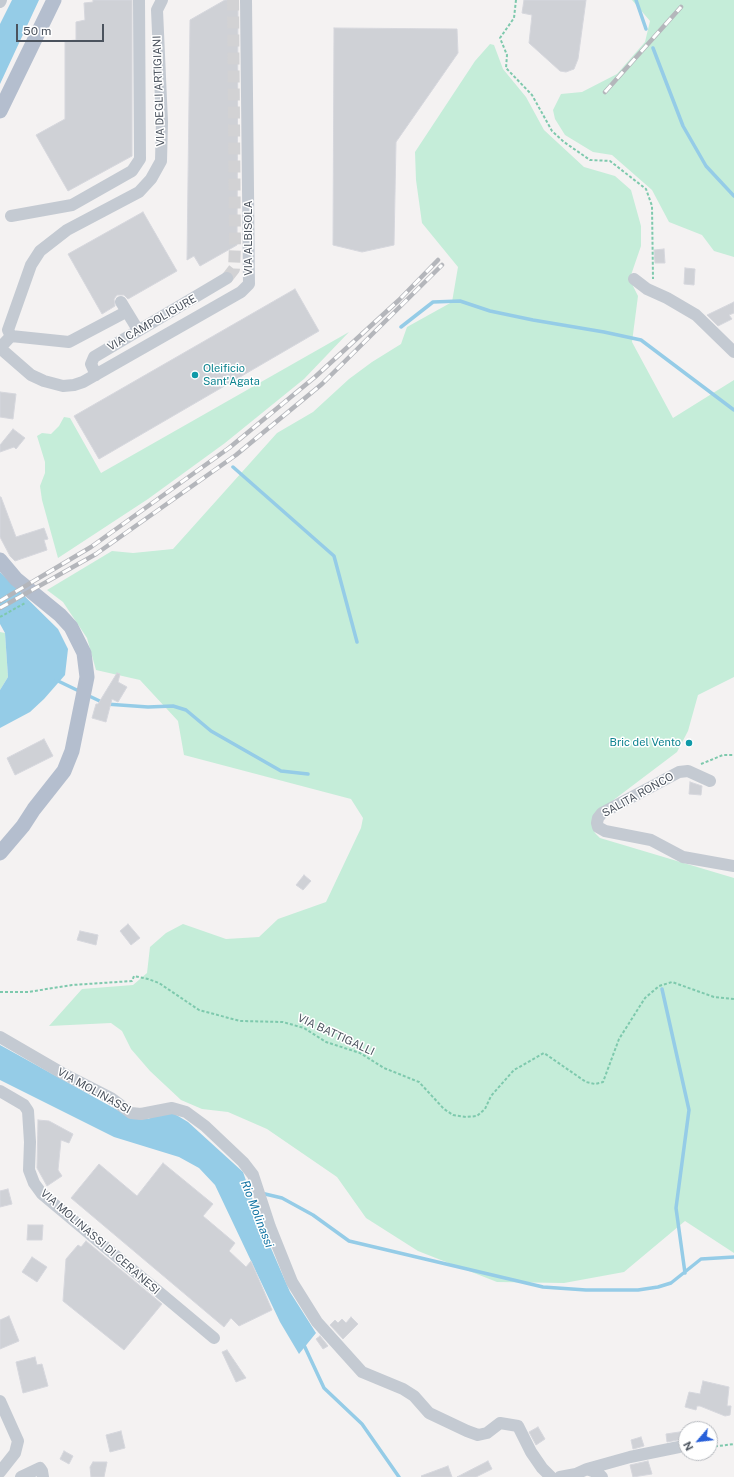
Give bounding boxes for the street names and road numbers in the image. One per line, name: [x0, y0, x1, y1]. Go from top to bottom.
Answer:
street label: VIA DEGLI ARTIGIANI: [150, 35, 168, 147]
street label: VIA ALBISOLA: [242, 200, 256, 276]
street label: VIA CAMPOLIGURE: [105, 292, 199, 354]
street label: SALITA RONCO: [600, 770, 676, 820]
street label: VIA BATTIGALLI: [295, 1011, 377, 1059]
street label: VIA MOLINASSI: [55, 1065, 133, 1117]
street label: VIA MOLINASSI DI CERANESI: [38, 1187, 162, 1297]

